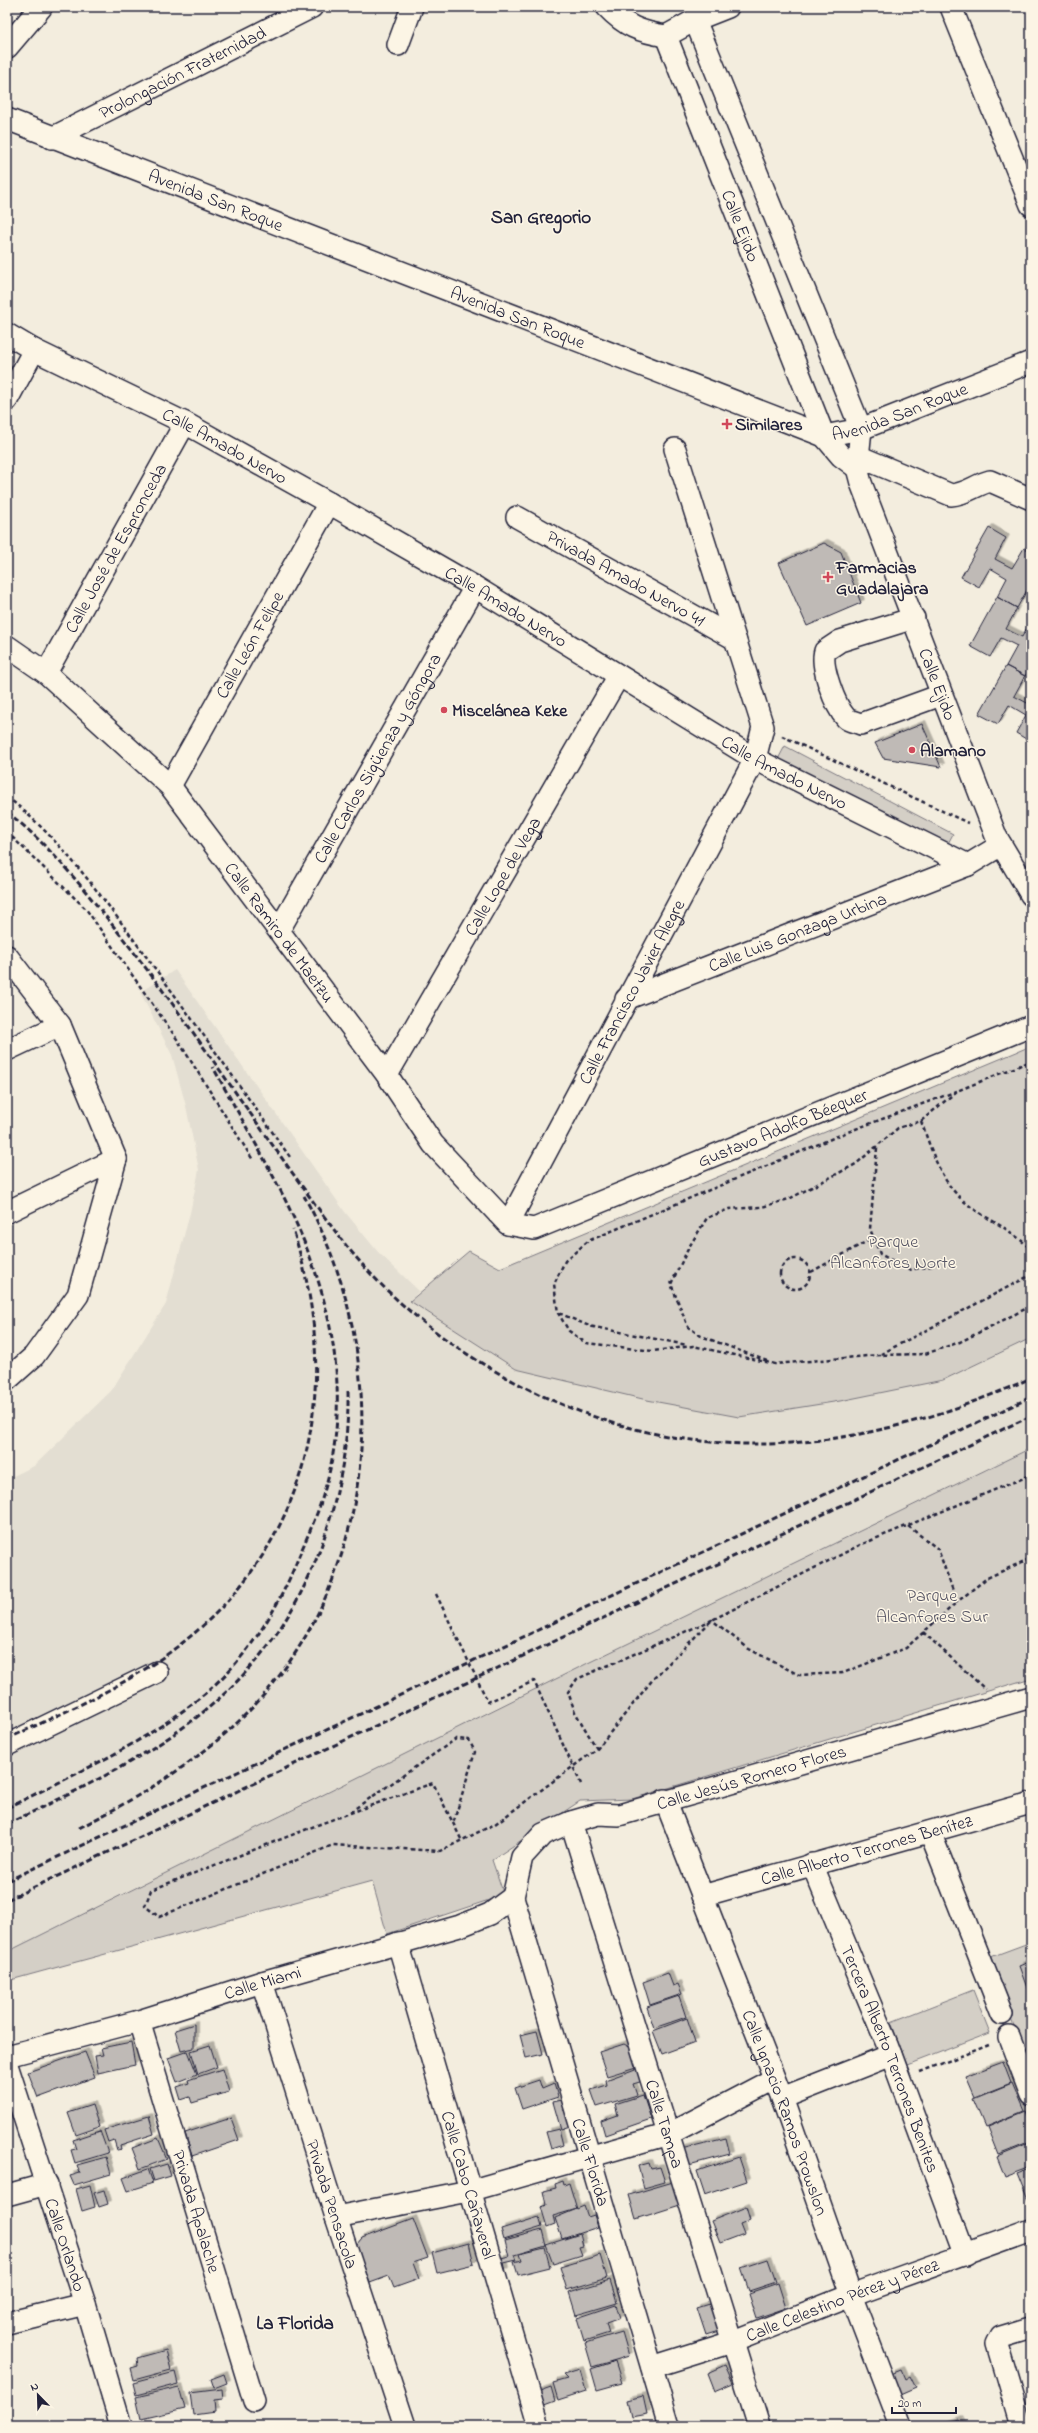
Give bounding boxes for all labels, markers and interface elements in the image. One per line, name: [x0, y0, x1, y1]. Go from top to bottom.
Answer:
street label: Prolongación Fraternidad: [95, 21, 271, 127]
street label: Avenida San Roque: [144, 164, 287, 240]
street label: Calle Ejido: [713, 187, 765, 266]
district label: San Gregorio: [491, 205, 591, 234]
street label: Avenida San Roque: [446, 281, 589, 357]
street label: Avenida San Roque: [830, 377, 973, 449]
street label: Calle Amado Nervo: [157, 403, 291, 492]
place label: Similares: [735, 413, 803, 439]
marker: Similares: [722, 419, 732, 429]
street label: Calle José de Espronceda: [60, 459, 175, 639]
street label: Privada Amado Nervo 41: [541, 525, 709, 635]
place label: Farmacias Guadalajara: [835, 556, 929, 603]
street label: Calle Amado Nervo: [439, 561, 571, 655]
marker: Farmacias Guadalajara: [823, 572, 833, 582]
street label: Calle León Felipe: [210, 586, 292, 704]
street label: Calle Ejido: [910, 645, 962, 725]
street label: Calle Carlos Sigüenza y Góngora: [309, 649, 449, 869]
place label: Miscelánea Keke: [452, 699, 568, 725]
marker: Miscelánea Keke: [439, 705, 449, 715]
street label: Calle Amado Nervo: [715, 730, 851, 818]
place label: Alamano: [920, 739, 986, 765]
marker: Alamano: [907, 745, 917, 755]
street label: Calle Lope de Vega: [459, 813, 549, 941]
street label: Calle Ramiro de Maetzu: [217, 858, 340, 1009]
street label: Calle Luis Gonzaga Urbina: [705, 887, 891, 980]
street label: Calle Francisco Javier Alegre: [573, 895, 693, 1090]
street label: Gustavo Adolfo Béequer: [694, 1083, 872, 1176]
park label: Parque Alcanfores Norte: [830, 1230, 957, 1277]
park label: Parque Alcanfores Sur: [876, 1584, 988, 1631]
street label: Calle Jesús Romero Flores: [654, 1740, 850, 1818]
street label: Calle Alberto Terrones Benítez: [758, 1809, 976, 1894]
street label: Tercera Alberto Terrones Benites: [832, 1942, 945, 2177]
street label: Calle Miami: [221, 1961, 305, 2008]
street label: Calle Ignacio Ramos Prowslon: [734, 2007, 833, 2220]
street label: Calle Tampa: [637, 2077, 689, 2172]
street label: Calle Cabo Cañaveral: [433, 2108, 501, 2263]
street label: Calle Florida: [563, 2115, 615, 2210]
street label: Privada Pensacola: [298, 2137, 363, 2273]
street label: Privada Apalache: [164, 2147, 226, 2278]
street label: Calle Orlando: [36, 2195, 91, 2295]
street label: Calle Celestino Pérez y Pérez: [743, 2253, 944, 2350]
district label: La Florida: [256, 2311, 334, 2338]
north arrow: [18, 2375, 58, 2415]
text: N: [28, 2378, 41, 2396]
scale bar: [892, 2389, 956, 2415]
text: 20 m: [898, 2395, 921, 2413]

